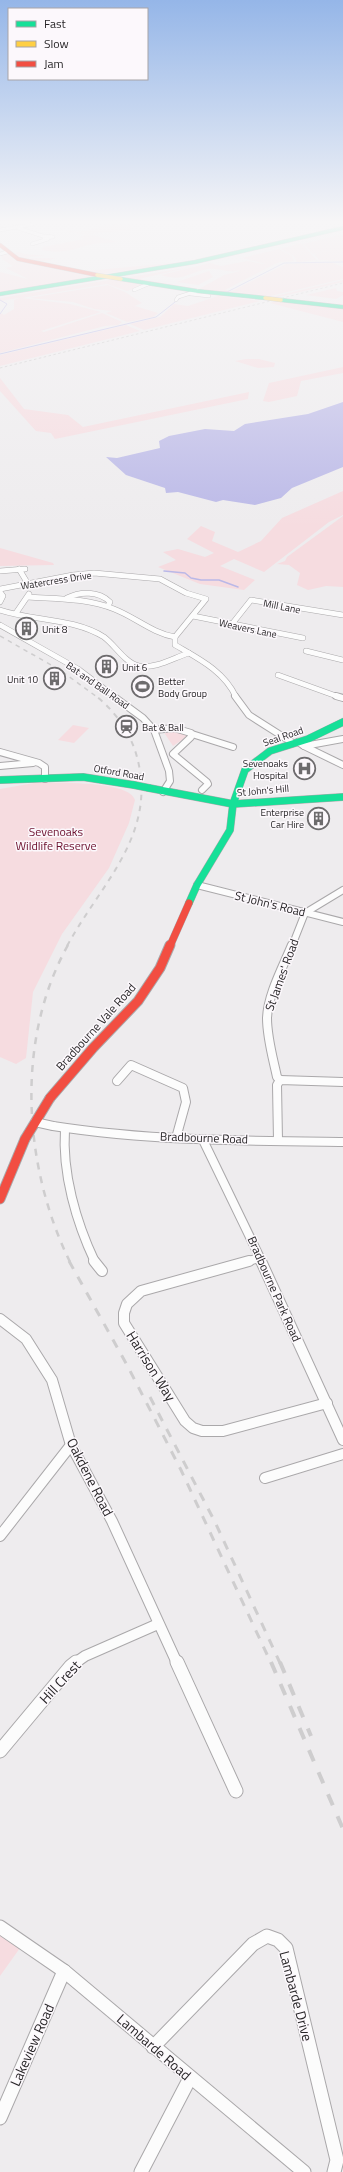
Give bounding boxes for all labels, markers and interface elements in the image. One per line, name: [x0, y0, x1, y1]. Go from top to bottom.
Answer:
legend: [8, 8, 148, 80]
text: Fast: [44, 14, 67, 33]
text: Slow: [44, 34, 69, 53]
text: Jam: [44, 54, 64, 73]
street label: Watercress Drive: [19, 567, 93, 594]
street label: Mill Lane: [262, 596, 302, 617]
street label: Weavers Lane: [217, 615, 278, 642]
building icon: Unit 8: [13, 616, 39, 642]
place label: Unit 8: [42, 622, 68, 637]
building icon: Unit 6: [94, 654, 120, 680]
street label: Bat and Ball Road: [63, 658, 132, 713]
place label: Unit 6: [122, 660, 148, 675]
building icon: Unit 10: [41, 666, 67, 692]
place label: Unit 10: [7, 672, 38, 687]
sports icon: Better Body Group: [130, 674, 156, 700]
place label: Better Body Group: [158, 674, 207, 701]
station icon: Bat & Ball: [113, 714, 139, 740]
place label: Bat & Ball: [142, 720, 184, 735]
street label: Seal Road: [261, 723, 305, 750]
place label: Sevenoaks Hospital: [243, 756, 288, 783]
hospital icon: Sevenoaks Hospital: [291, 756, 317, 782]
street label: Otford Road: [92, 761, 145, 784]
street label: St John's Hill: [236, 781, 290, 800]
place label: Enterprise Car Hire: [260, 805, 304, 832]
building icon: Enterprise Car Hire: [306, 805, 332, 831]
park label: Sevenoaks Wildlife Reserve: [15, 822, 97, 855]
street label: St John's Road: [233, 886, 308, 921]
street label: St James' Road: [260, 936, 303, 1014]
street label: Bradbourne Vale Road: [51, 979, 140, 1075]
street label: Bradbourne Road: [160, 1126, 248, 1149]
street label: Bradbourne Park Road: [243, 1233, 306, 1345]
street label: Harrison Way: [121, 1326, 182, 1405]
street label: Oakdene Road: [62, 1434, 119, 1520]
street label: Hill Crest: [34, 1655, 85, 1708]
street label: Lambarde Drive: [274, 1948, 319, 2043]
street label: Lakeview Road: [4, 2000, 59, 2089]
street label: Lambarde Road: [113, 2008, 196, 2085]

